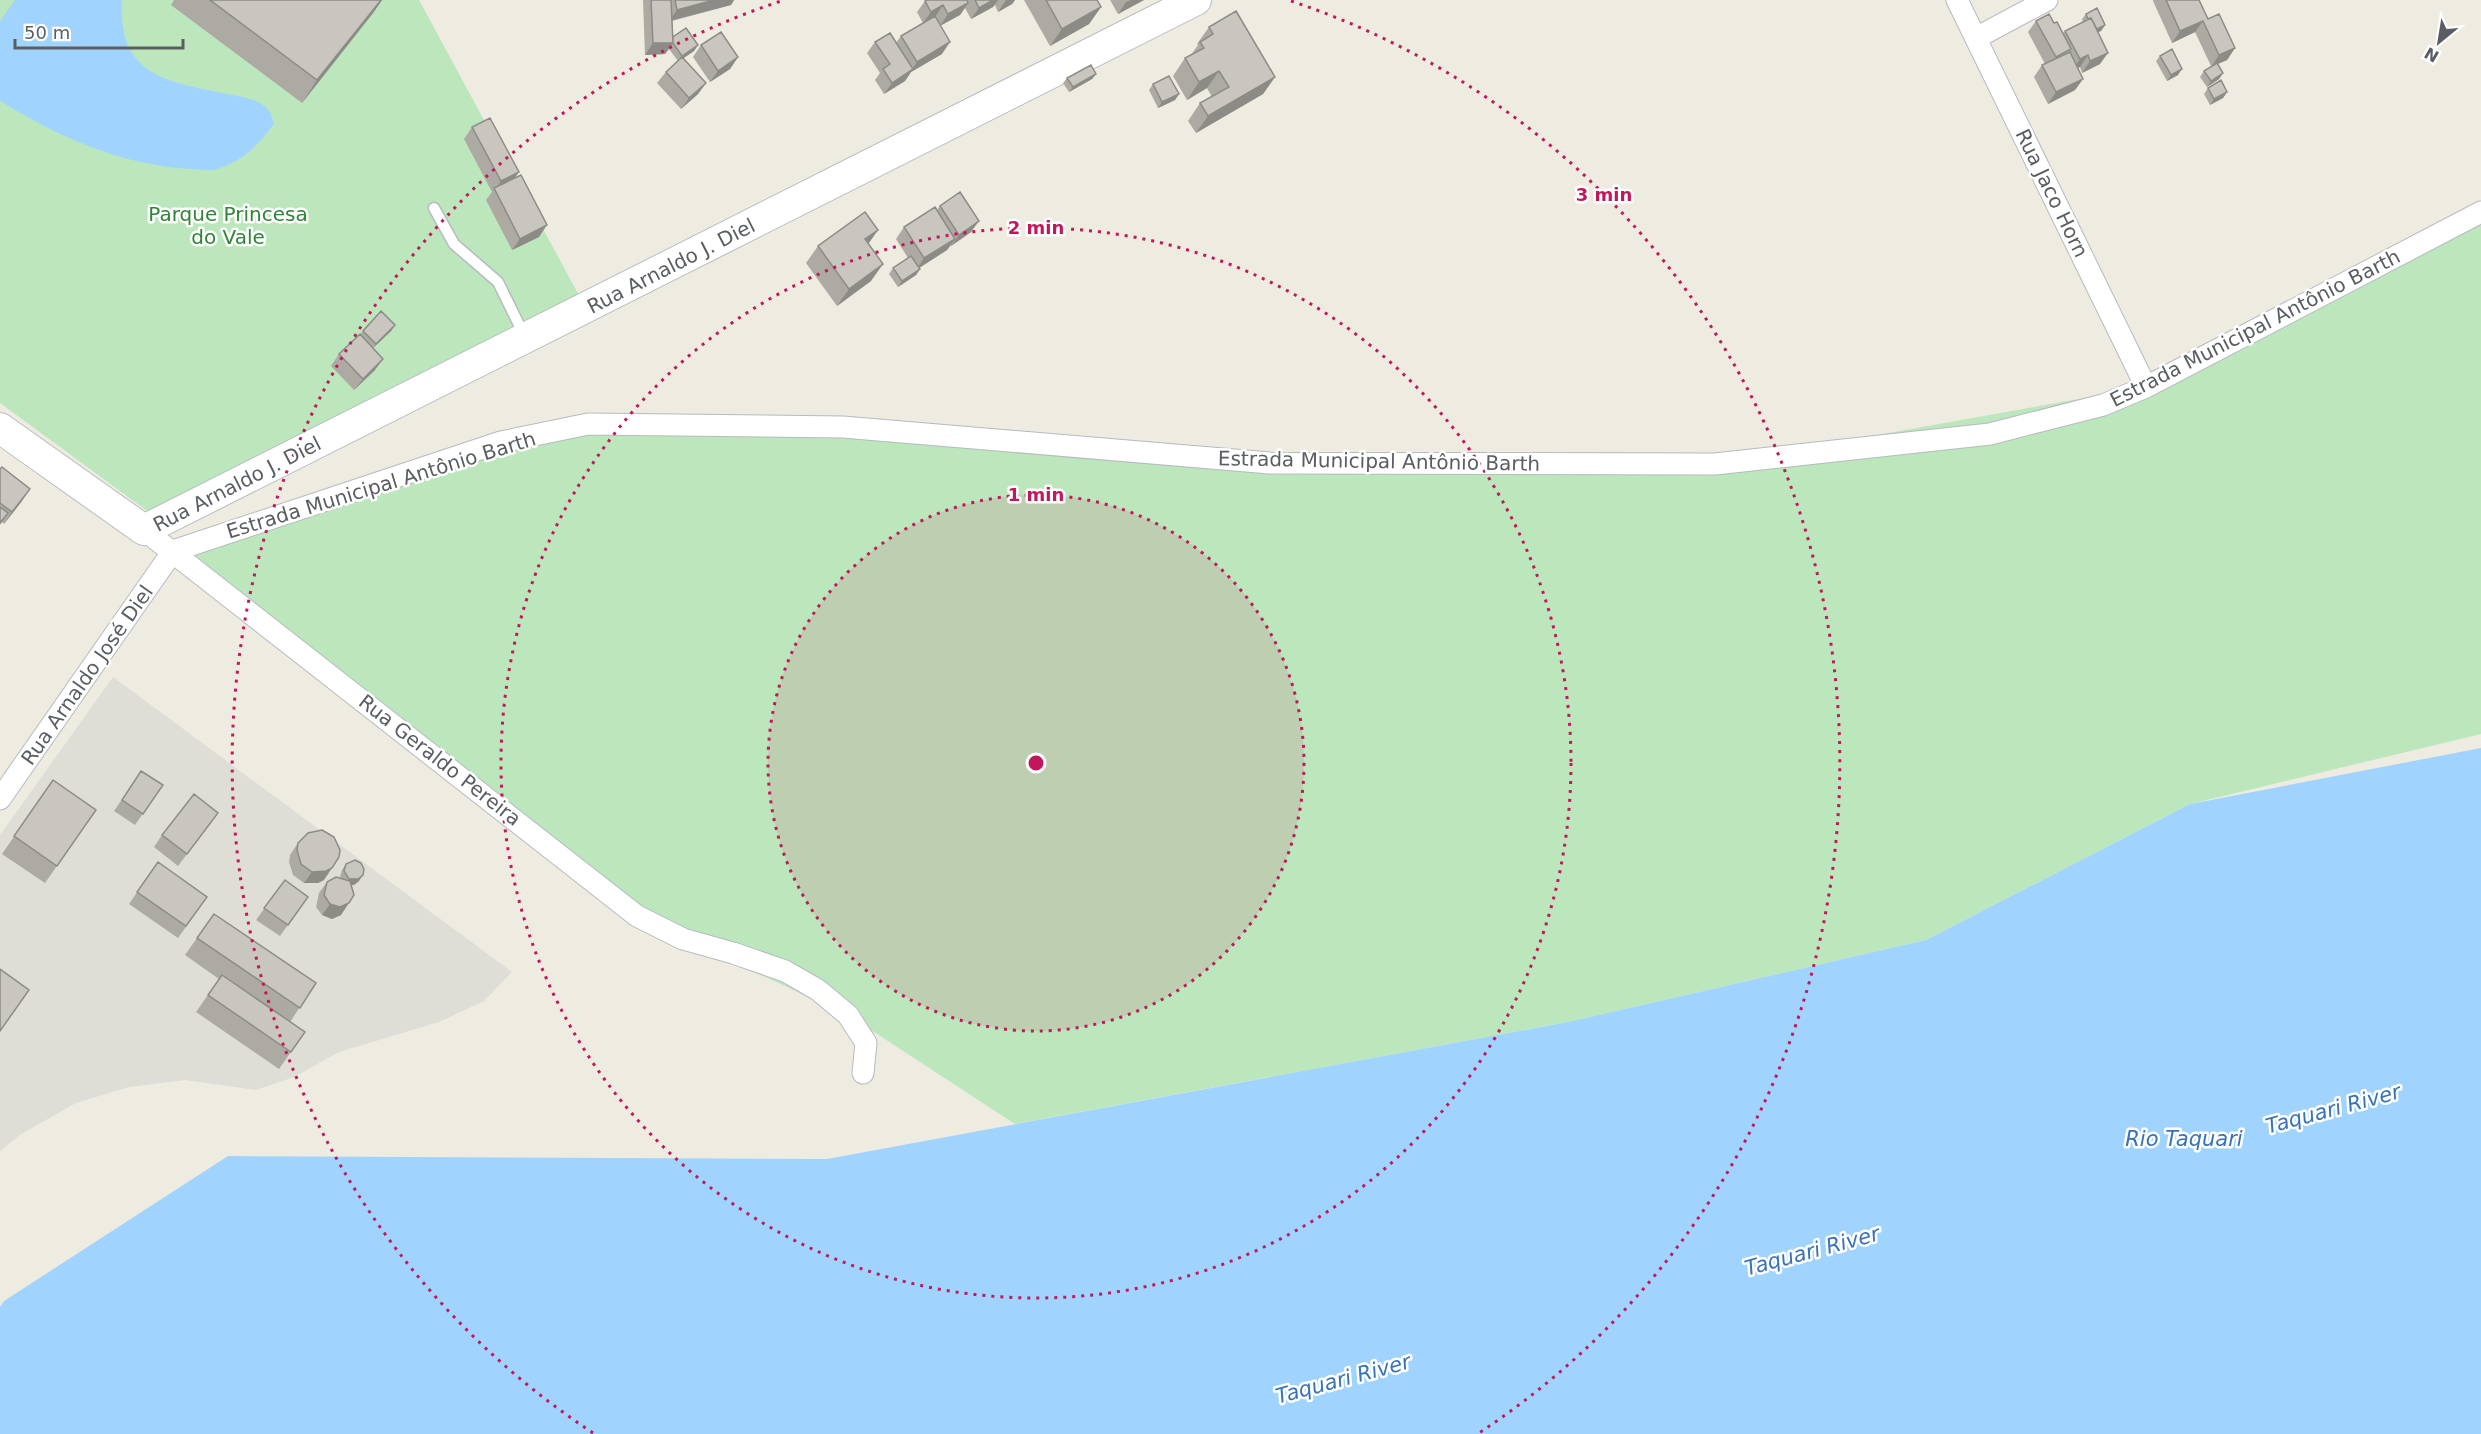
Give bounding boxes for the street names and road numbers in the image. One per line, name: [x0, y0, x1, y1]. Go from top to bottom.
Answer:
street label: Rua Jaco Horn: [2011, 125, 2093, 261]
street label: Rua Arnaldo J. Diel: [583, 213, 759, 319]
street label: Estrada Municipal Antônio Barth: [2106, 244, 2404, 412]
street label: Estrada Municipal Antônio Barth: [223, 426, 539, 544]
street label: Rua Arnaldo J. Diel: [149, 431, 325, 537]
street label: Estrada Municipal Antônio Barth: [1218, 446, 1540, 476]
street label: Rua Arnaldo José Diel: [16, 581, 158, 769]
street label: Rua Geraldo Pereira: [354, 689, 526, 831]

